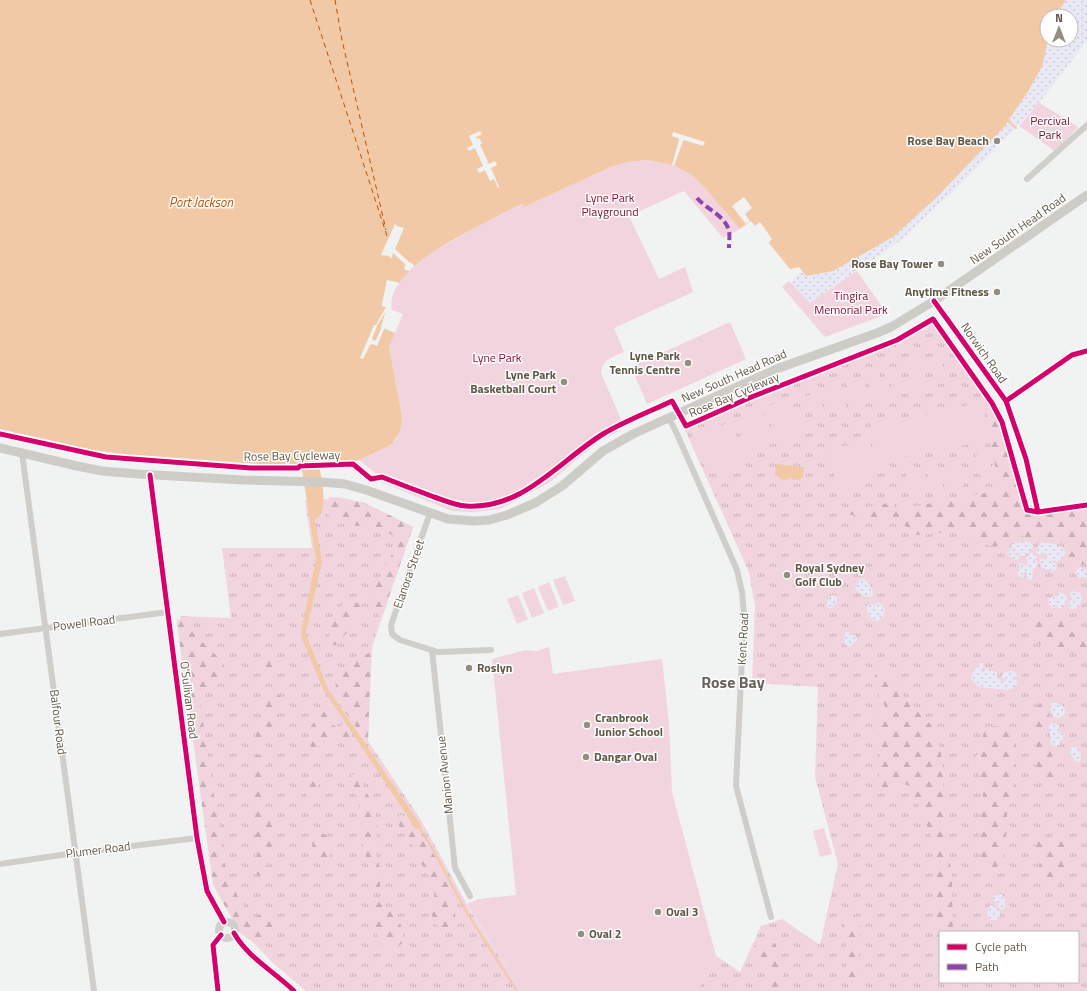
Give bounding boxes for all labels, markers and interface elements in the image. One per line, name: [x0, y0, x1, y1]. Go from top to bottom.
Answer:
north arrow: [1039, 8, 1079, 48]
text: N: [1055, 10, 1063, 26]
park label: Percival Park: [1030, 111, 1070, 144]
place label: Rose Bay Beach: [907, 131, 989, 150]
marker: Rose Bay Beach: [992, 136, 1002, 146]
park label: Lyne Park Playground: [581, 188, 639, 221]
street label: New South Head Road: [966, 188, 1070, 269]
water label: Port Jackson: [169, 192, 234, 212]
place label: Rose Bay Tower: [851, 254, 934, 273]
marker: Rose Bay Tower: [936, 259, 946, 269]
place label: Anytime Fitness: [905, 282, 989, 301]
park label: Tingira Memorial Park: [814, 286, 888, 319]
marker: Anytime Fitness: [992, 287, 1002, 297]
street label: Norwich Road: [956, 318, 1012, 387]
street label: New South Head Road: [678, 344, 789, 407]
place label: Lyne Park Tennis Centre: [610, 346, 681, 379]
park label: Lyne Park: [472, 348, 522, 367]
marker: Lyne Park Tennis Centre: [683, 358, 693, 368]
place label: Lyne Park Basketball Court: [470, 365, 557, 398]
street label: Rose Bay Cycleway: [686, 367, 782, 422]
marker: Lyne Park Basketball Court: [559, 377, 569, 387]
street label: Rose Bay Cycleway: [244, 445, 341, 466]
street label: Elanora Street: [388, 536, 429, 611]
place label: Royal Sydney Golf Club: [795, 558, 864, 591]
marker: Royal Sydney Golf Club: [782, 570, 792, 580]
street label: Powell Road: [52, 609, 116, 636]
street label: Kent Road: [732, 613, 753, 665]
place label: Roslyn: [477, 658, 512, 677]
street label: O'Sullivan Road: [175, 660, 204, 740]
marker: Roslyn: [464, 663, 474, 673]
district label: Rose Bay: [701, 670, 765, 694]
street label: Balfour Road: [45, 688, 72, 756]
place label: Cranbrook Junior School: [595, 708, 663, 741]
marker: Cranbrook Junior School: [582, 720, 592, 730]
street label: Manion Avenue: [431, 735, 458, 815]
place label: Dangar Oval: [594, 747, 657, 766]
marker: Dangar Oval: [581, 752, 591, 762]
street label: Plumer Road: [64, 836, 131, 863]
place label: Oval 3: [666, 902, 698, 921]
marker: Oval 3: [653, 907, 663, 917]
place label: Oval 2: [589, 924, 621, 943]
marker: Oval 2: [576, 929, 586, 939]
legend: [939, 931, 1079, 983]
text: Cycle path: [975, 937, 1027, 956]
text: Path: [975, 957, 999, 976]

